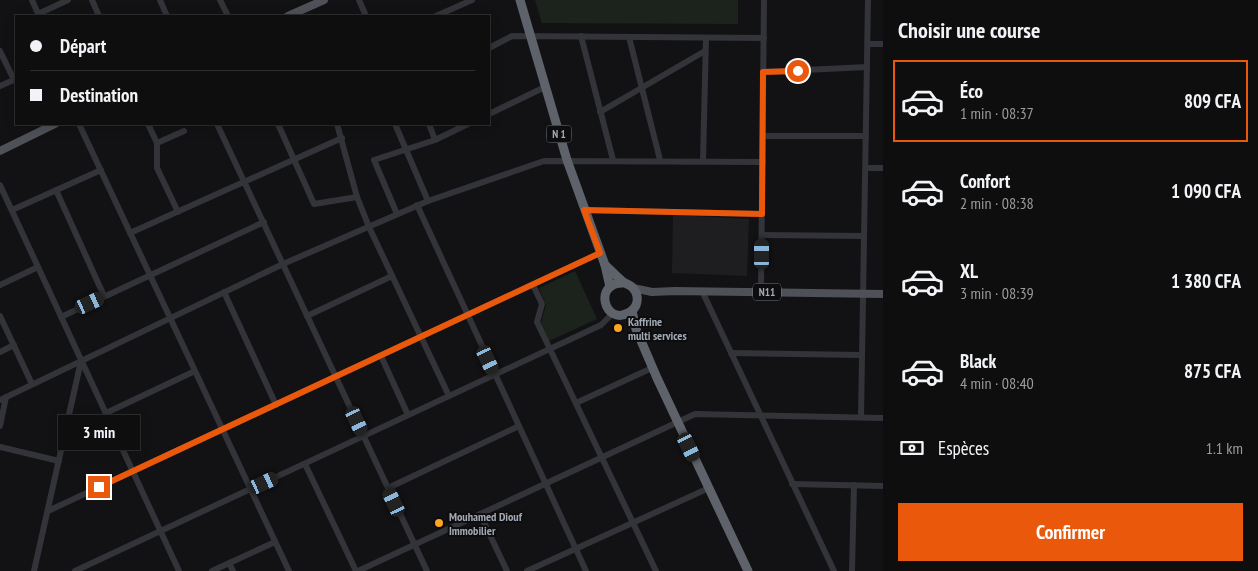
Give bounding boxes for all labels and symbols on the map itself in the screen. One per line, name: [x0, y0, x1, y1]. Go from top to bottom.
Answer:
route start: [787, 60, 809, 82]
road number: N 1: [546, 126, 572, 142]
car: [754, 239, 769, 269]
road number: N11: [753, 284, 781, 300]
car: [73, 290, 106, 316]
place label: Kaffrine multi services: [628, 314, 687, 343]
marker: Kaffrine multi services: [612, 322, 624, 334]
car: [474, 343, 501, 377]
car: [343, 404, 370, 438]
callout: 3 min: [58, 414, 140, 450]
car: [675, 430, 702, 464]
car: [247, 470, 280, 496]
route end: [88, 476, 110, 498]
car: [380, 485, 407, 519]
place label: Mouhamed Diouf Immobilier: [449, 509, 523, 538]
marker: Mouhamed Diouf Immobilier: [433, 517, 445, 529]

